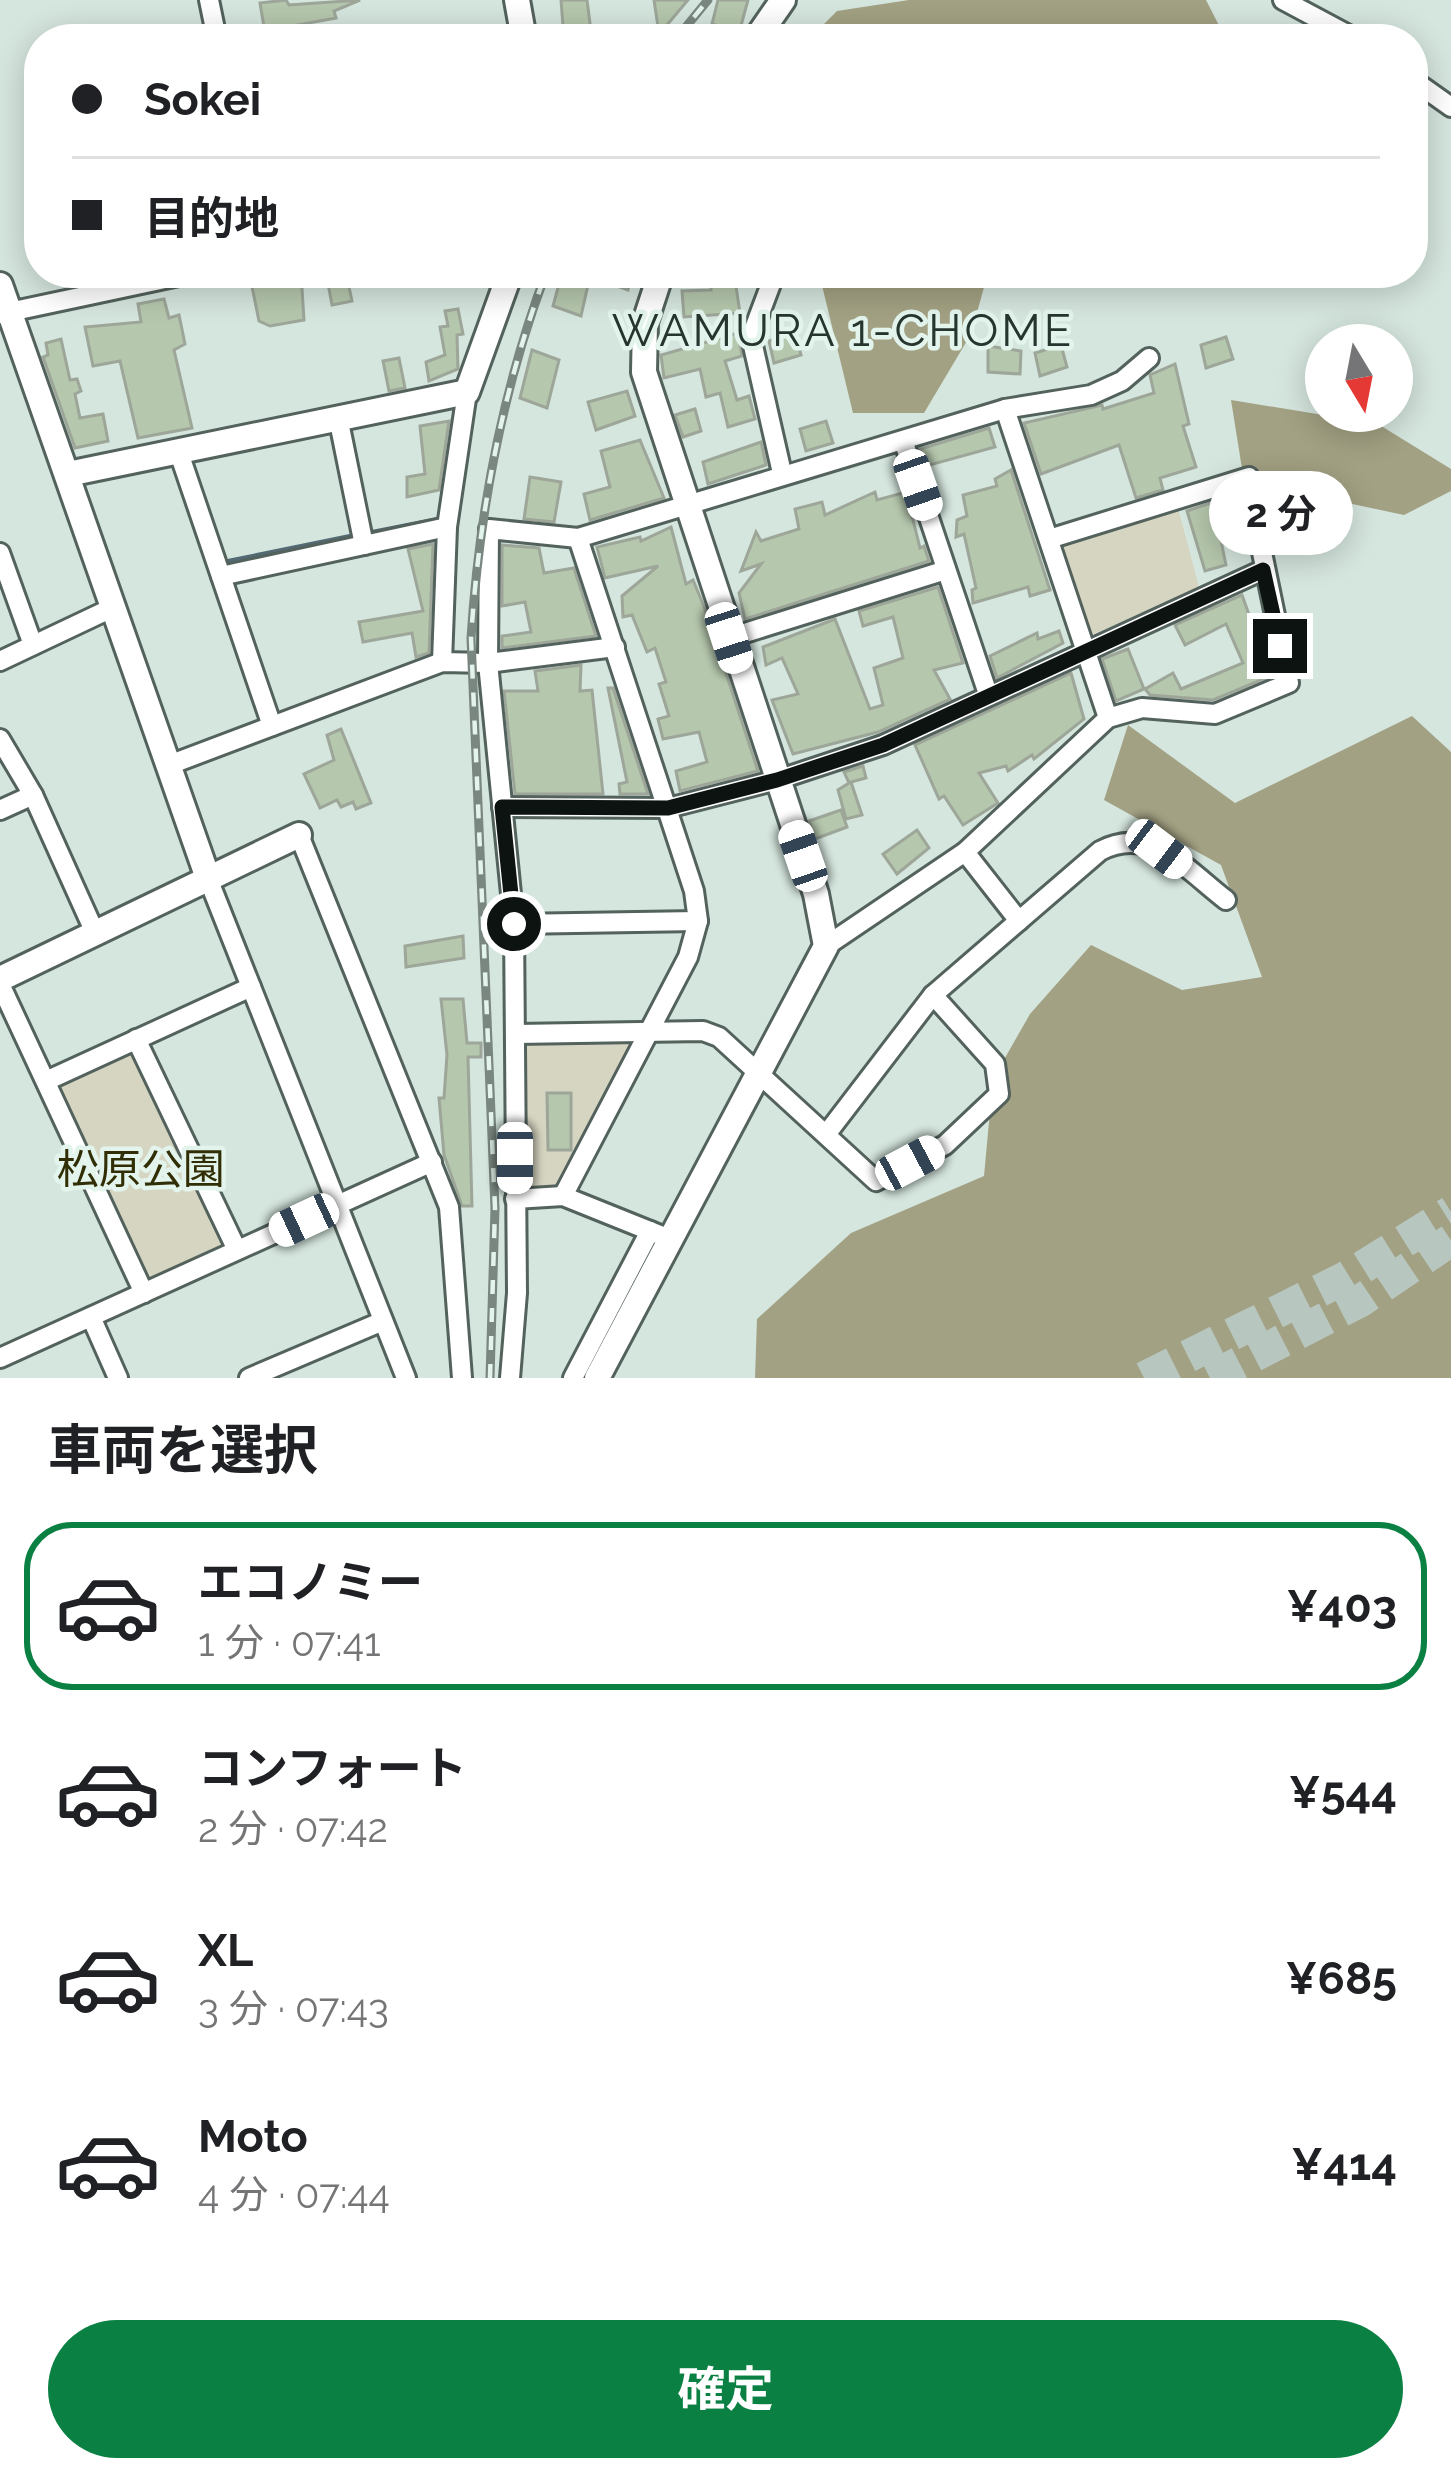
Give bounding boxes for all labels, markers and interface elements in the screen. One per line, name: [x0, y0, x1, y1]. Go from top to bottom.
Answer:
text: Sokei: [144, 73, 261, 126]
text: 目的地: [144, 192, 279, 245]
district label: WAMURA 1-CHOME: [612, 304, 1074, 357]
north arrow: [1305, 324, 1413, 432]
map controls: [1305, 324, 1413, 432]
car: [889, 445, 947, 525]
callout: 2 分: [1208, 472, 1352, 556]
text: 2 分: [1246, 490, 1316, 536]
car: [701, 598, 757, 678]
route end: [1253, 619, 1307, 673]
car: [1119, 813, 1199, 885]
car: [774, 816, 832, 896]
route start: [487, 897, 541, 951]
car: [497, 1122, 533, 1194]
car: [870, 1130, 950, 1196]
park label: 松原公園: [57, 1145, 225, 1194]
car: [264, 1188, 344, 1252]
text: 車両を選択: [48, 1418, 318, 1482]
icon: car: [54, 1552, 162, 1660]
text: エコノミー: [198, 1556, 423, 1609]
text: ¥403: [1287, 1580, 1397, 1633]
text: 1 分 · 07:41: [198, 1619, 381, 1665]
icon: car: [54, 1738, 162, 1846]
text: コンフォート: [198, 1742, 467, 1795]
text: ¥544: [1289, 1766, 1397, 1819]
text: 2 分 · 07:42: [198, 1805, 388, 1851]
icon: car: [54, 1924, 162, 2032]
text: XL: [198, 1924, 253, 1977]
text: ¥685: [1286, 1952, 1397, 2005]
text: 3 分 · 07:43: [198, 1985, 389, 2031]
icon: car: [54, 2110, 162, 2218]
text: Moto: [198, 2110, 308, 2163]
text: ¥414: [1291, 2138, 1397, 2191]
text: 4 分 · 07:44: [198, 2171, 390, 2217]
button: 確定: [48, 2320, 1403, 2458]

